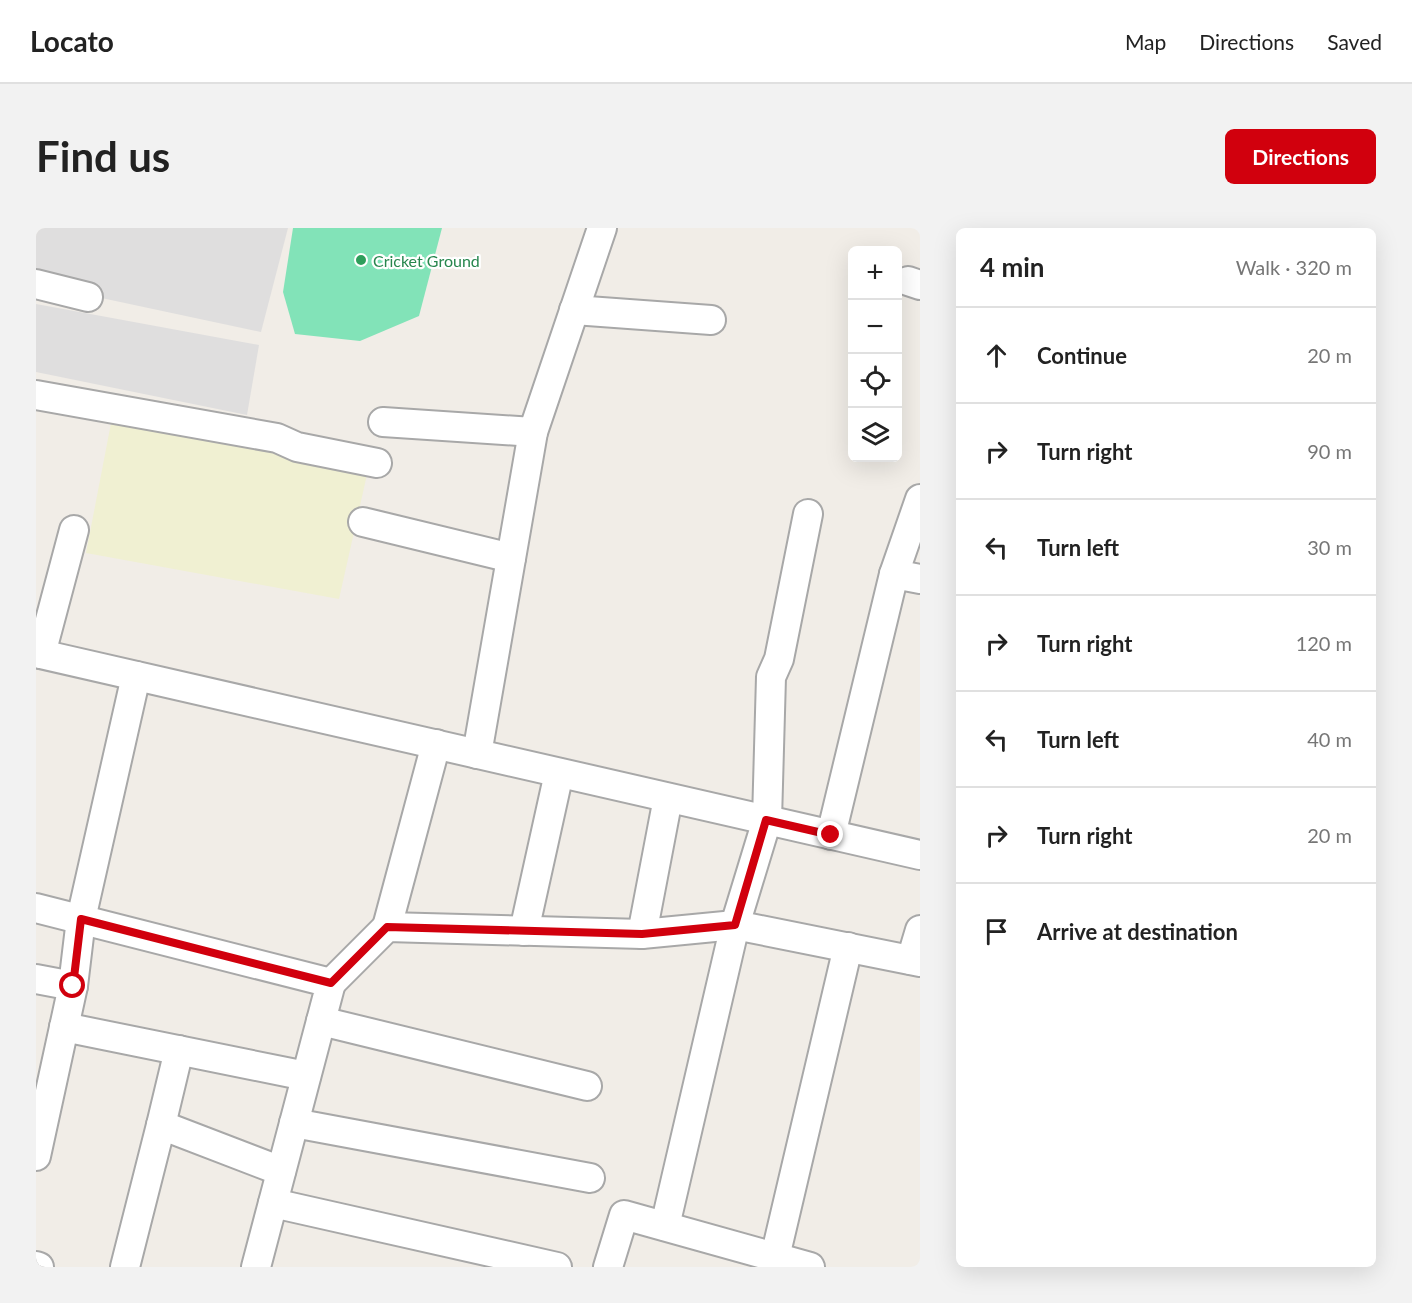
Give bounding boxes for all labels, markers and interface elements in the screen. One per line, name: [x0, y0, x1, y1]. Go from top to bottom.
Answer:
text: Locato: [30, 24, 114, 58]
text: Map: [1125, 29, 1166, 54]
text: Directions: [1199, 29, 1294, 54]
text: Saved: [1327, 29, 1382, 54]
button: Directions: [1225, 129, 1376, 184]
text: Find us: [36, 131, 170, 181]
map controls: [848, 246, 902, 462]
button: +: [848, 246, 902, 300]
place label: Cricket Ground: [373, 251, 480, 270]
text: 4 min: [980, 251, 1044, 283]
marker: Cricket Ground: [354, 253, 368, 267]
text: Walk · 320 m: [1236, 255, 1352, 279]
button: −: [848, 300, 902, 354]
icon: ahead: [980, 339, 1013, 372]
text: Continue: [1037, 342, 1127, 369]
text: 20 m: [1307, 343, 1352, 367]
button: locate: [848, 354, 902, 408]
button: layers: [848, 408, 902, 462]
icon: right: [980, 435, 1013, 468]
text: Turn right: [1037, 438, 1132, 465]
text: 90 m: [1307, 439, 1352, 463]
icon: left: [980, 531, 1013, 564]
text: Turn left: [1037, 534, 1119, 561]
text: 30 m: [1307, 535, 1352, 559]
icon: right: [980, 627, 1013, 660]
text: Turn right: [1037, 630, 1132, 657]
text: 120 m: [1296, 631, 1352, 655]
icon: left: [980, 723, 1013, 756]
text: Turn left: [1037, 726, 1119, 753]
text: 40 m: [1307, 727, 1352, 751]
icon: right: [980, 819, 1013, 852]
route end: [817, 821, 843, 847]
text: Turn right: [1037, 822, 1132, 849]
text: 20 m: [1307, 823, 1352, 847]
icon: arrive: [980, 915, 1013, 948]
text: Arrive at destination: [1037, 918, 1238, 945]
route start: [59, 972, 85, 998]

